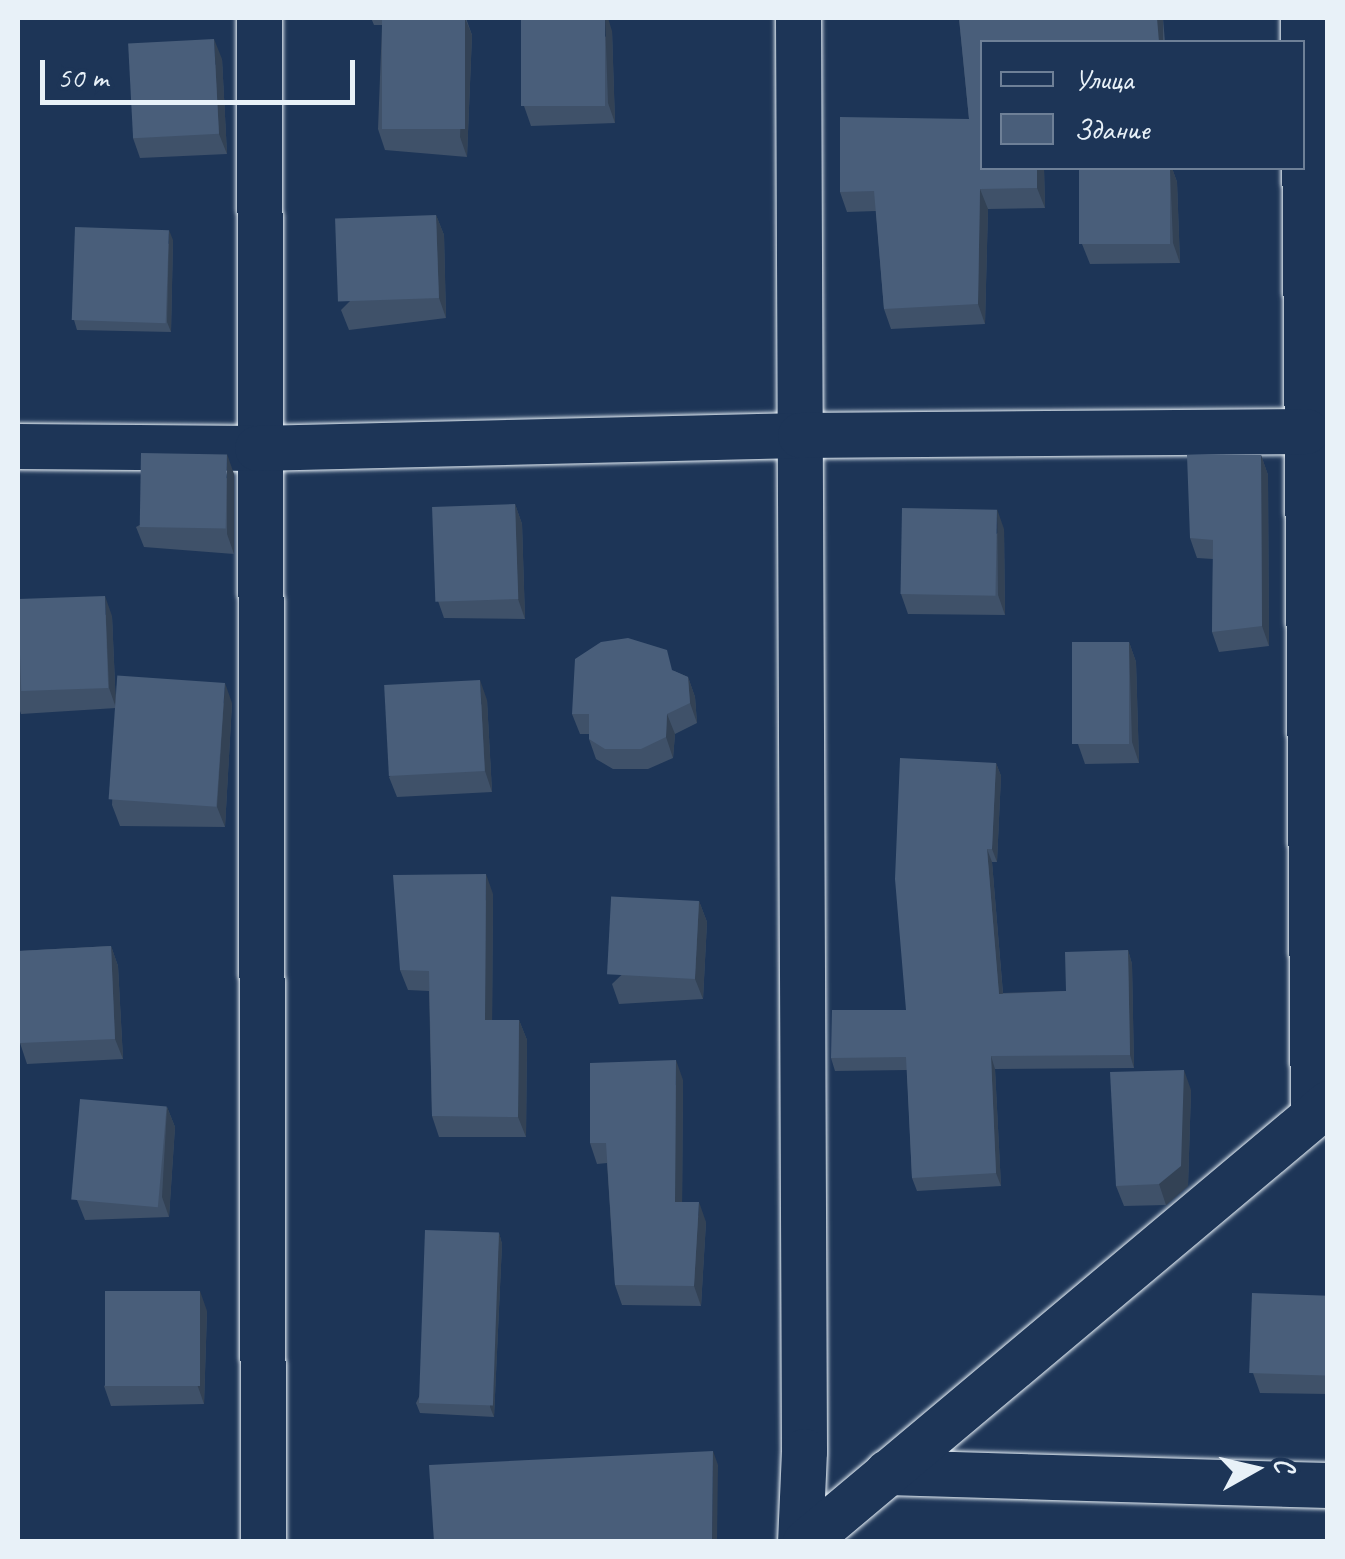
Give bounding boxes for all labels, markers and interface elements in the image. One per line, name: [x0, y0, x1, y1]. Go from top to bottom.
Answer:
scale bar: [45, 40, 360, 102]
legend: [980, 40, 1305, 170]
text: 50 m: [57, 58, 108, 96]
text: Улица: [1074, 60, 1133, 98]
text: Здание: [1074, 110, 1149, 148]
north arrow: [1205, 1419, 1305, 1519]
text: С: [1267, 1456, 1303, 1474]

